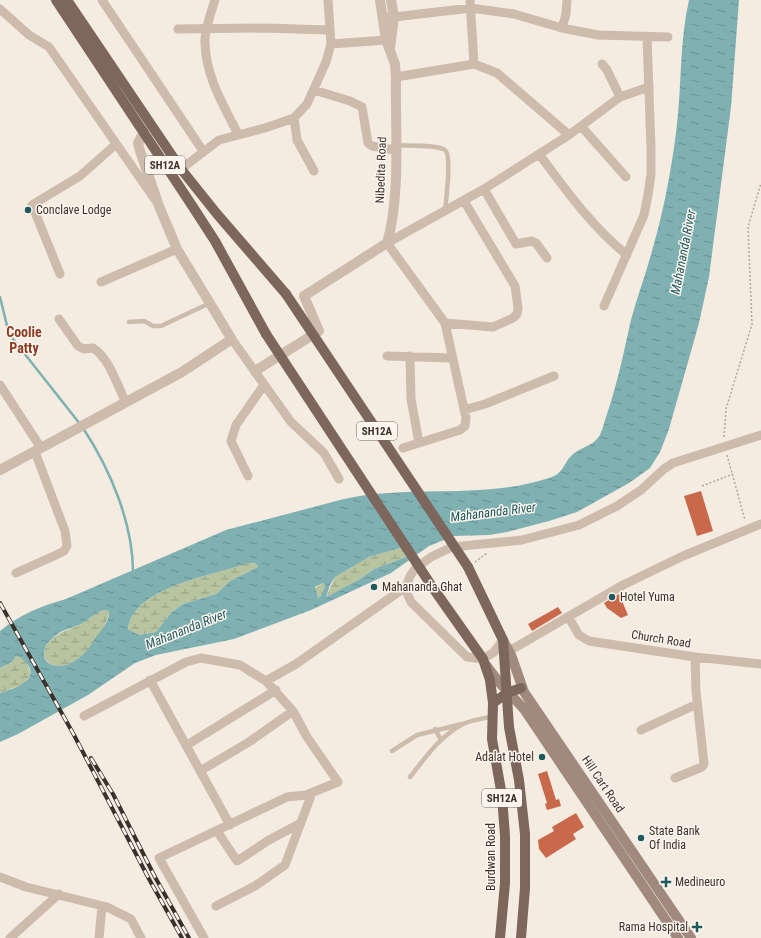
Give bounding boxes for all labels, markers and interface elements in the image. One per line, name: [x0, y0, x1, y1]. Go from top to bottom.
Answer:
street label: Nibedita Road: [373, 136, 389, 204]
road number: SH12A: [145, 156, 185, 174]
place label: Conclave Lodge: [36, 203, 112, 217]
marker: Conclave Lodge: [23, 205, 33, 215]
water label: Mahananda River: [667, 207, 699, 296]
district label: Coolie Patty: [6, 324, 42, 356]
road number: SH12A: [357, 422, 397, 440]
water label: Mahananda River: [449, 499, 538, 525]
place label: Mahananda Ghat: [382, 580, 463, 594]
marker: Mahananda Ghat: [369, 582, 379, 592]
place label: Hotel Yuma: [620, 590, 675, 604]
marker: Hotel Yuma: [607, 592, 617, 602]
water label: Mahananda River: [143, 606, 230, 652]
street label: Church Road: [630, 627, 692, 651]
place label: Adalat Hotel: [475, 750, 534, 764]
marker: Adalat Hotel: [537, 752, 547, 762]
street label: Hill Cart Road: [579, 753, 627, 815]
road number: SH12A: [482, 789, 522, 807]
street label: Burdwan Road: [484, 823, 498, 891]
place label: State Bank Of India: [649, 824, 701, 852]
marker: State Bank Of India: [636, 833, 646, 843]
place label: Medineuro: [675, 875, 725, 889]
marker: Medineuro: [660, 876, 672, 888]
place label: Rama Hospital: [619, 920, 688, 934]
marker: Rama Hospital: [691, 921, 703, 933]

